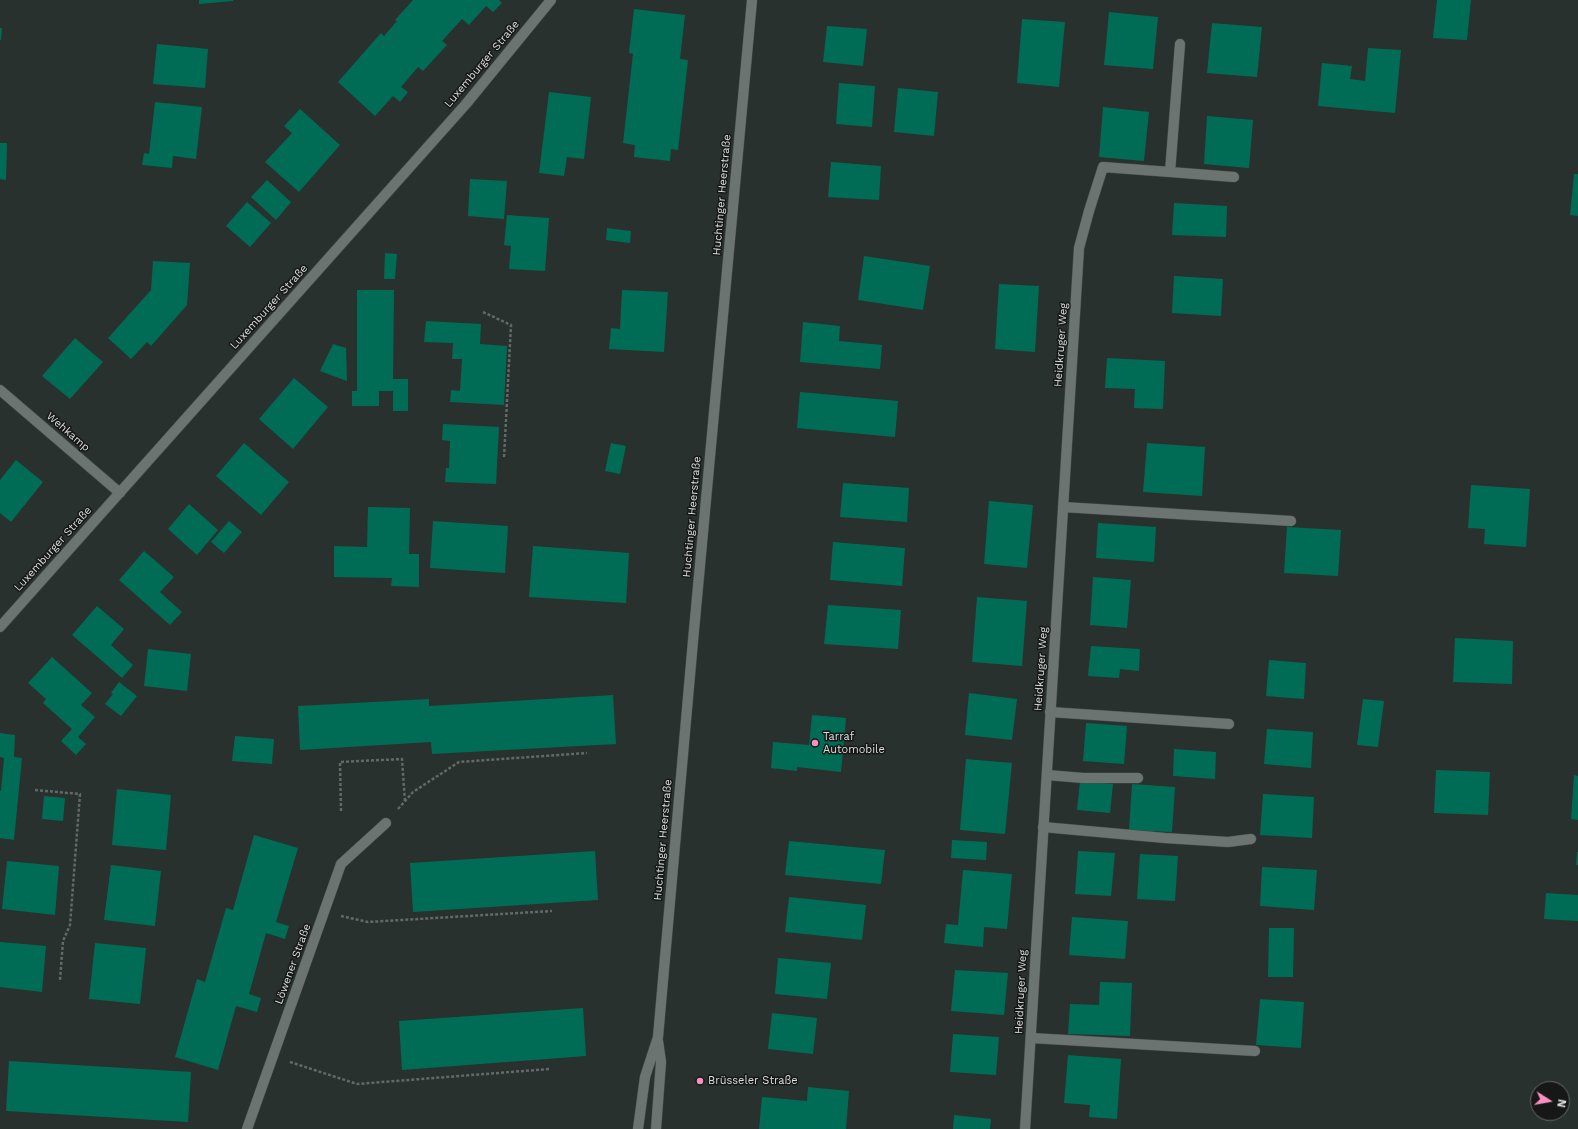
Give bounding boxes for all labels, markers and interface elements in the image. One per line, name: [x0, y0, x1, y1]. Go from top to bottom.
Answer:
street label: Luxemburger Straße: [442, 18, 522, 110]
street label: Huchtinger Heerstraße: [710, 134, 734, 256]
street label: Luxemburger Straße: [227, 262, 311, 352]
street label: Heidkruger Weg: [1051, 302, 1071, 388]
street label: Wehkamp: [44, 410, 92, 454]
street label: Huchtinger Heerstraße: [680, 456, 704, 578]
street label: Luxemburger Straße: [11, 504, 95, 594]
street label: Heidkruger Weg: [1031, 626, 1051, 712]
place label: Tarraf Automobile: [823, 730, 885, 756]
marker: Tarraf Automobile: [810, 738, 820, 748]
street label: Huchtinger Heerstraße: [651, 779, 675, 901]
street label: Löwener Straße: [272, 922, 314, 1006]
street label: Heidkruger Weg: [1012, 949, 1030, 1035]
place label: Brüsseler Straße: [708, 1074, 798, 1088]
marker: Brüsseler Straße: [695, 1076, 705, 1086]
north arrow: [1530, 1081, 1570, 1121]
text: N: [1554, 1098, 1568, 1108]

